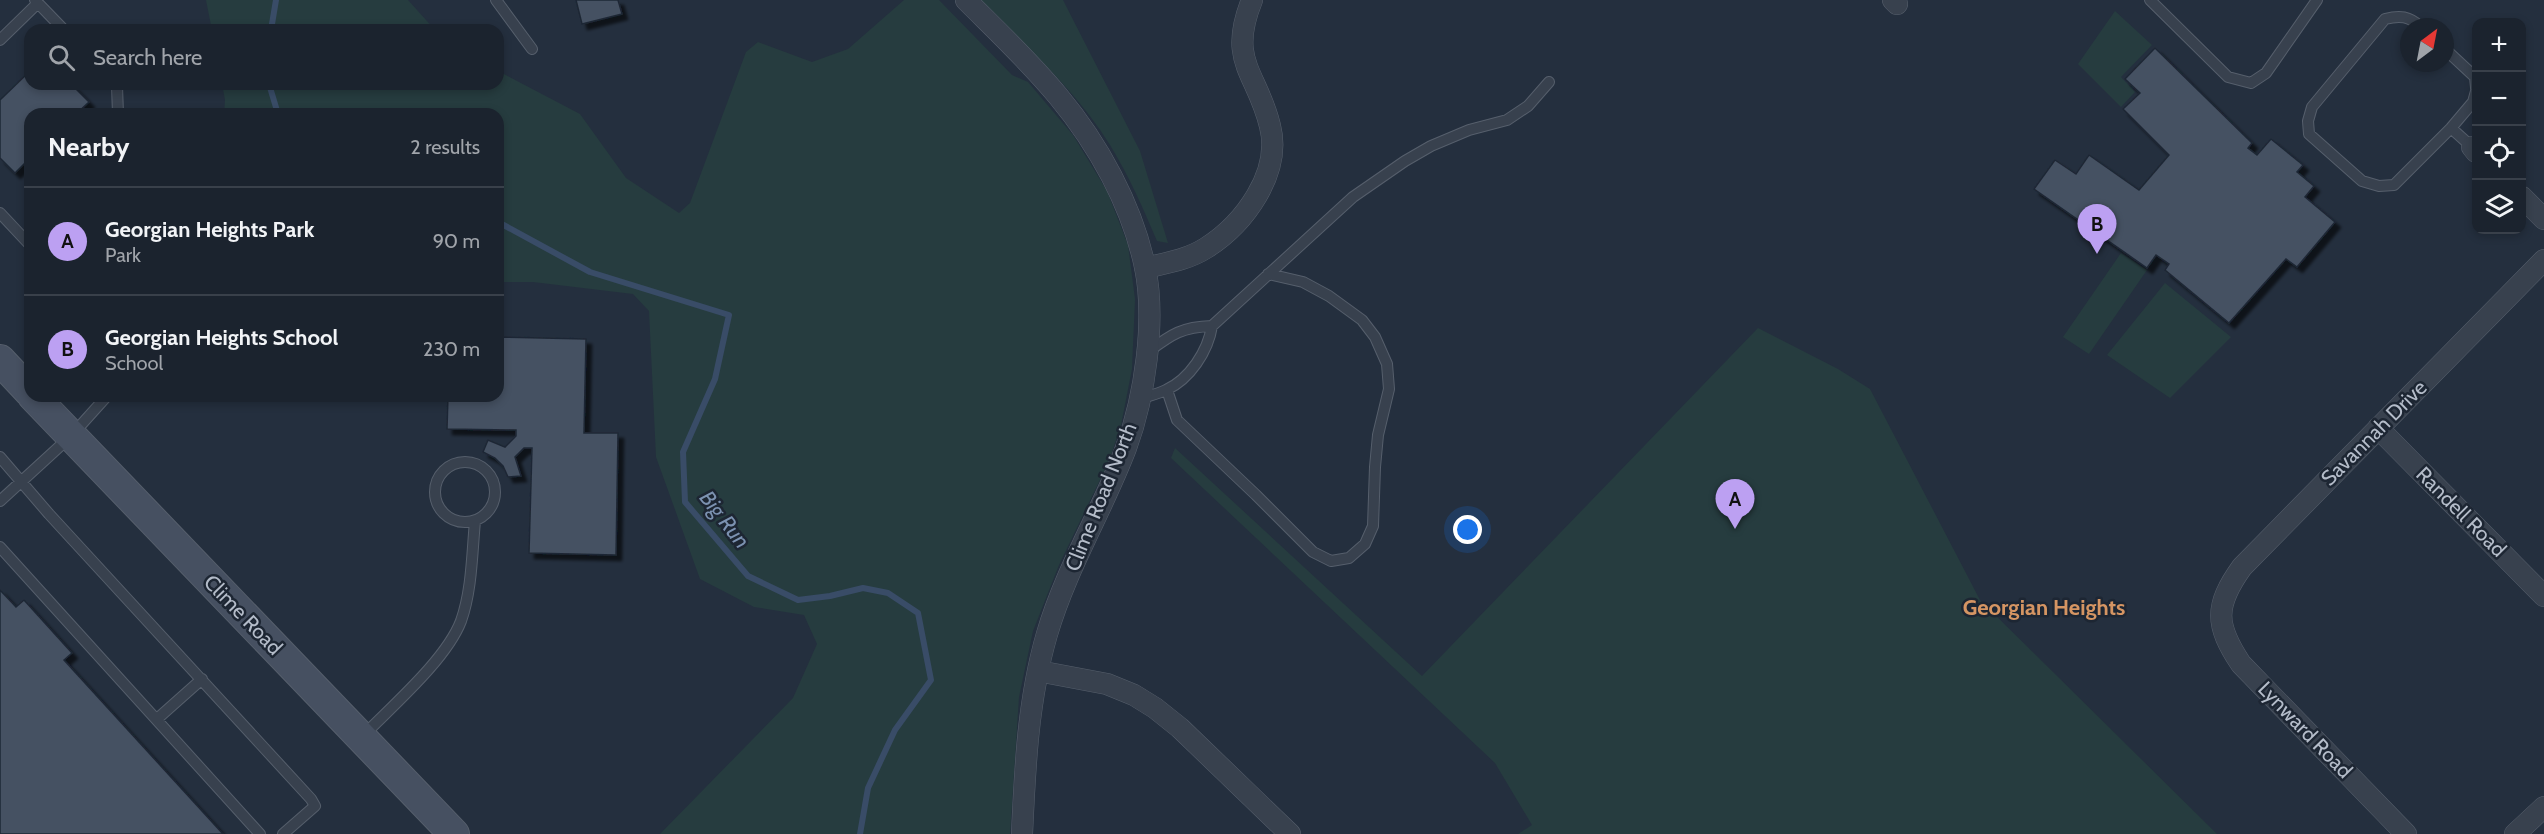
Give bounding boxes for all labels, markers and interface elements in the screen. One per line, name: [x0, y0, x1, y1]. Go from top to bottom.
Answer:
north arrow: [2400, 18, 2454, 72]
map controls: [2472, 18, 2526, 234]
button: +: [2472, 18, 2526, 72]
search box: [24, 24, 504, 90]
icon: search: [45, 41, 78, 74]
text: Search here: [93, 44, 202, 71]
button: −: [2472, 72, 2526, 126]
button: locate: [2472, 126, 2526, 180]
text: Nearby: [48, 131, 129, 163]
text: 2 results: [410, 135, 480, 159]
button: layers: [2472, 180, 2526, 234]
pin: B: [2078, 204, 2116, 254]
text: Georgian Heights Park: [105, 216, 314, 243]
text: A: [61, 229, 74, 253]
text: 90 m: [433, 229, 480, 253]
text: Park: [105, 243, 141, 267]
text: Georgian Heights School: [105, 324, 338, 351]
text: B: [61, 337, 74, 361]
text: 230 m: [423, 337, 480, 361]
text: School: [105, 351, 163, 375]
street label: Savannah Drive: [2316, 374, 2432, 491]
street label: Clime Road North: [1059, 419, 1142, 575]
street label: Randell Road: [2411, 461, 2512, 562]
pin: A: [1716, 480, 1754, 529]
water label: Big Run: [694, 485, 756, 554]
your location: [1453, 515, 1482, 544]
street label: Clime Road: [199, 569, 288, 660]
district label: Georgian Heights: [1963, 594, 2125, 621]
street label: Lynward Road: [2253, 676, 2358, 783]

